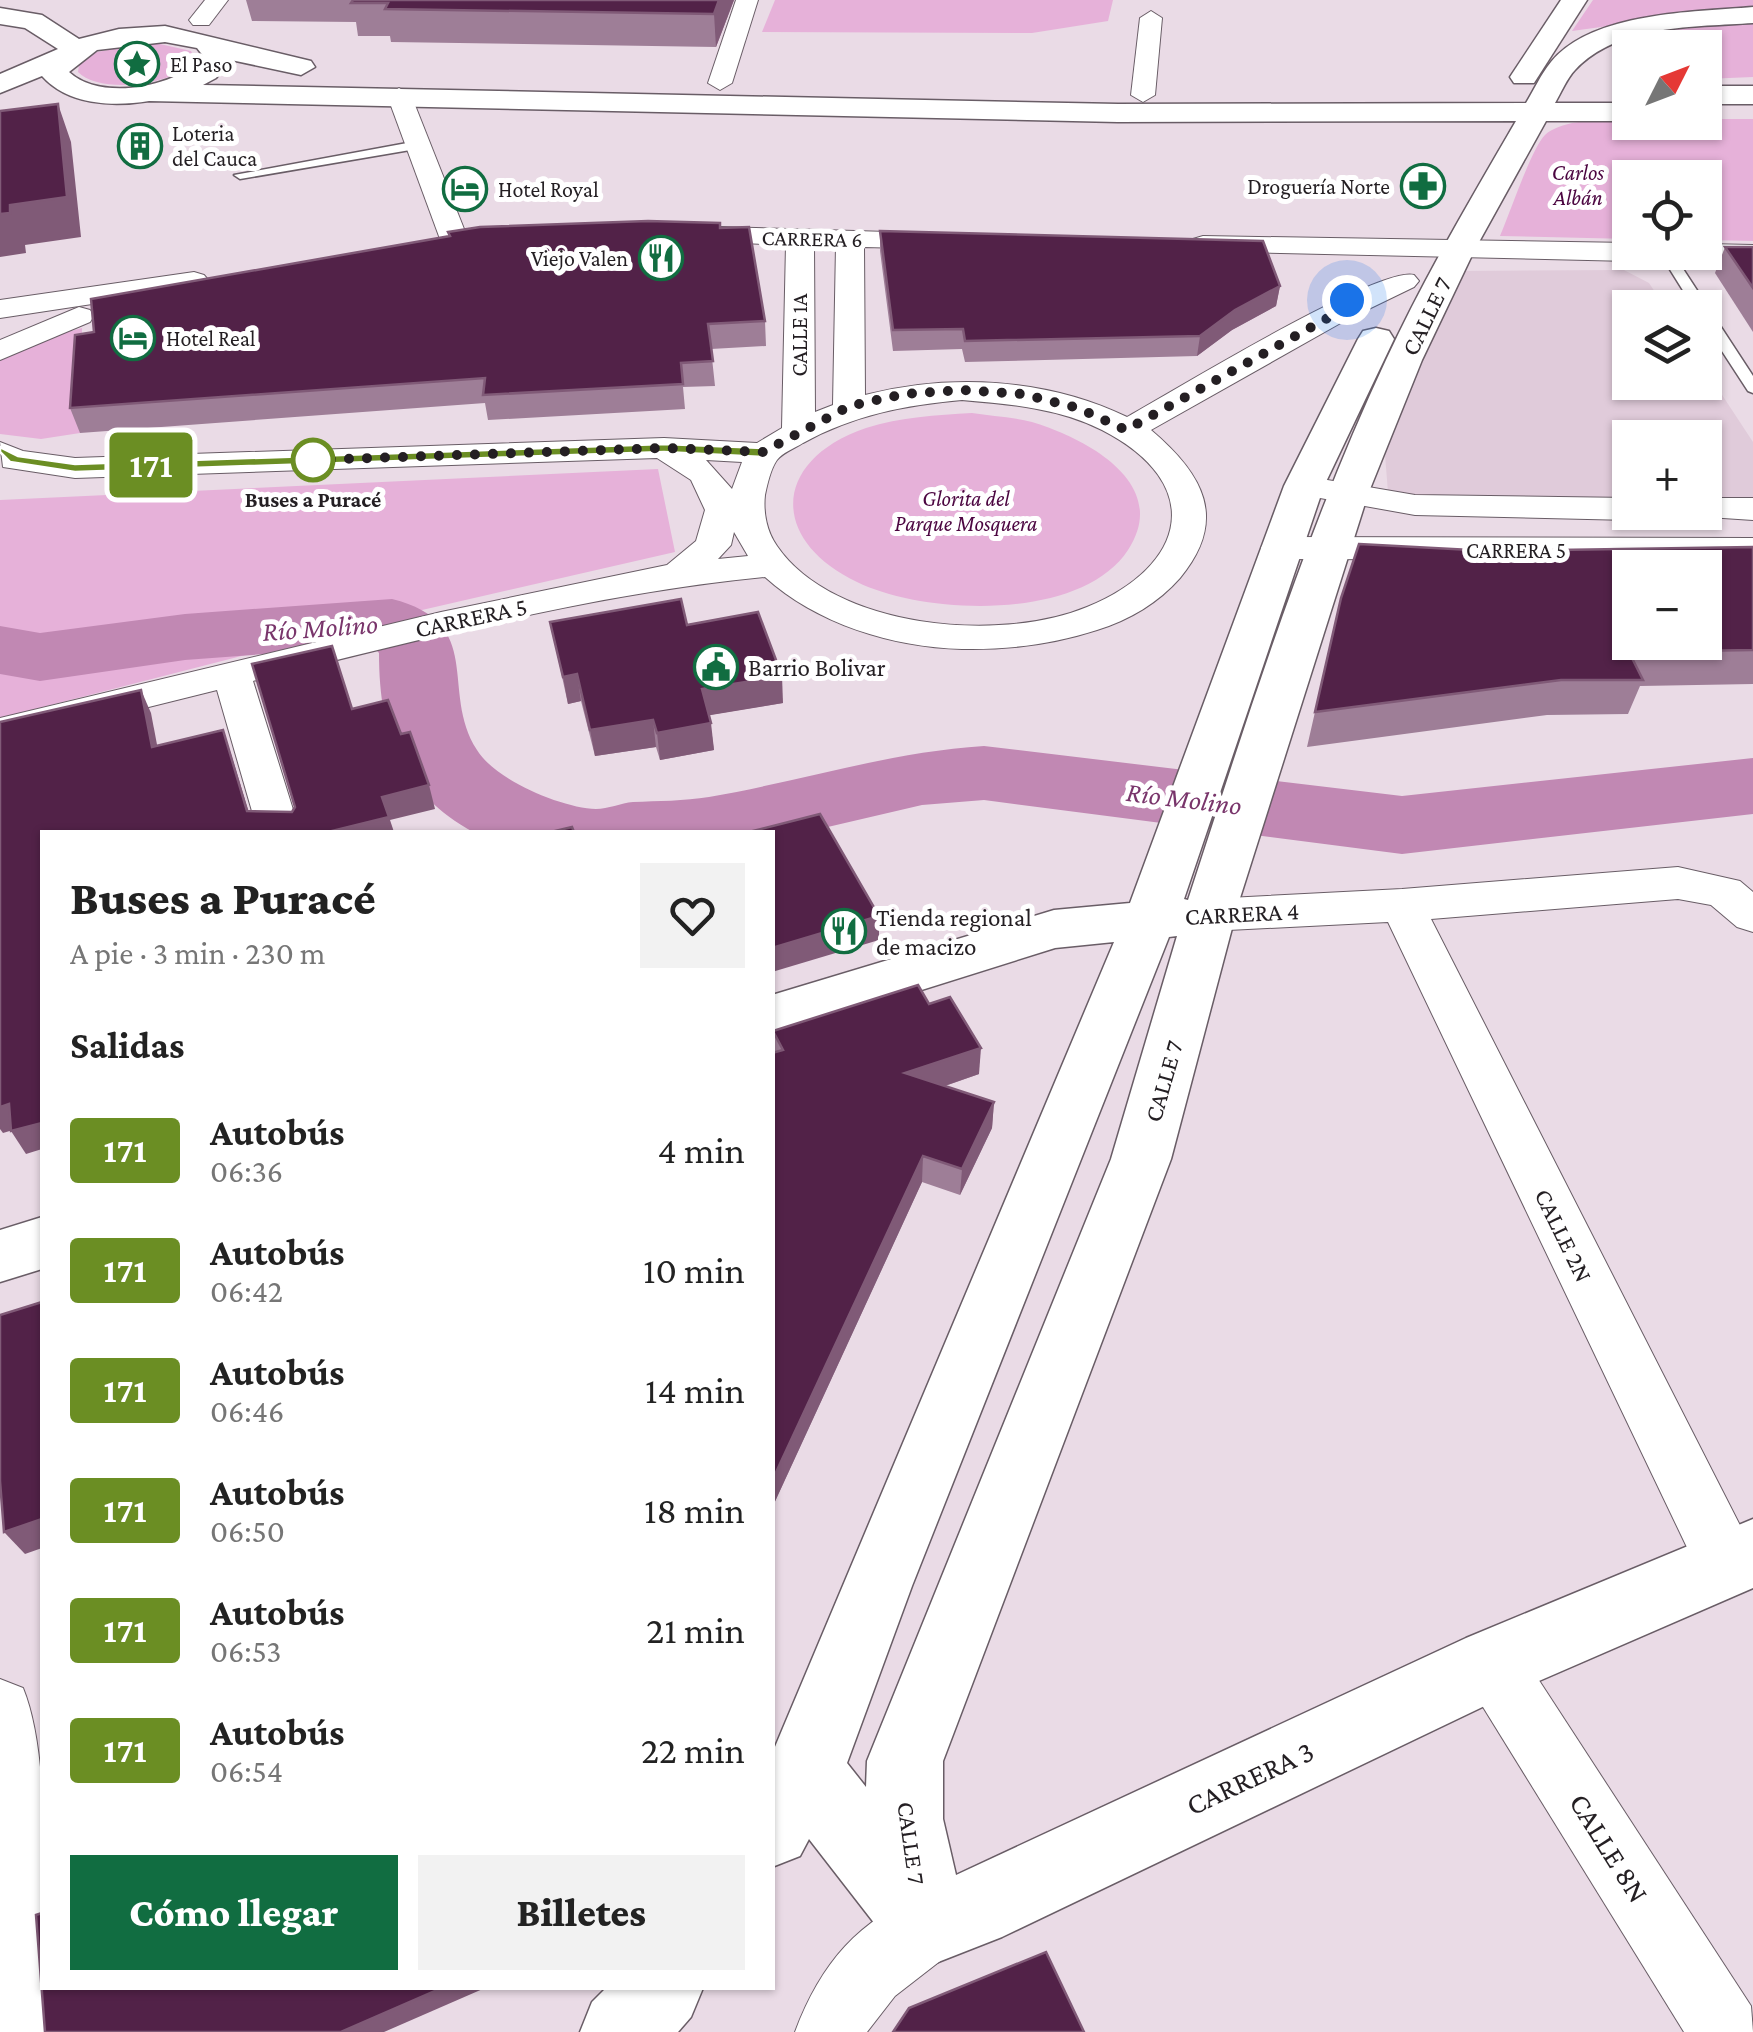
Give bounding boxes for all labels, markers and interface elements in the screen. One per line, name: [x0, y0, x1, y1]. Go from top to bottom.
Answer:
north arrow: [1612, 30, 1722, 140]
map controls: [1612, 30, 1722, 660]
place icon: El Paso: [114, 41, 160, 87]
place label: El Paso: [170, 52, 232, 77]
place label: Loteria del Cauca: [172, 121, 257, 171]
building icon: Loteria del Cauca: [117, 123, 163, 169]
park label: Carlos Albán: [1552, 160, 1604, 210]
button: locate: [1612, 160, 1722, 270]
pharmacy icon: Droguería Norte: [1400, 163, 1446, 209]
hotel icon: Hotel Royal: [442, 166, 488, 212]
place label: Droguería Norte: [1247, 174, 1390, 199]
place label: Hotel Royal: [498, 177, 599, 202]
street label: CARRERA 6: [761, 225, 863, 252]
restaurant icon: Viejo Valen: [638, 235, 684, 281]
place label: Viejo Valen: [531, 246, 628, 271]
street label: CALLE 7: [1396, 273, 1457, 360]
your location: [1322, 275, 1372, 325]
button: layers: [1612, 290, 1722, 400]
street label: CALLE 1A: [787, 293, 812, 377]
hotel icon: Hotel Real: [110, 315, 156, 361]
place label: Hotel Real: [166, 326, 256, 351]
button: +: [1612, 420, 1722, 530]
line badge: 171: [94, 432, 208, 498]
marker: Buses a Puracé: [292, 439, 334, 481]
text: 171: [129, 446, 173, 485]
park label: Glorita del Parque Mosquera: [895, 486, 1037, 536]
place label: Buses a Puracé: [245, 487, 381, 512]
street label: CARRERA 5: [1466, 538, 1566, 563]
button: −: [1612, 550, 1722, 660]
street label: CARRERA 5: [413, 592, 530, 643]
water label: Río Molino: [261, 608, 379, 647]
public building icon: Barrio Bolivar: [693, 644, 739, 690]
place label: Barrio Bolivar: [748, 654, 886, 681]
water label: Río Molino: [1125, 776, 1243, 821]
button: heart: [640, 863, 745, 968]
text: Buses a Puracé: [70, 871, 376, 924]
street label: CARRERA 4: [1184, 897, 1300, 930]
place label: Tienda regional de macizo: [876, 904, 1032, 960]
restaurant icon: Tienda regional de macizo: [821, 908, 867, 954]
text: A pie · 3 min · 230 m: [70, 935, 326, 971]
text: Salidas: [70, 1024, 184, 1066]
street label: CALLE 7: [1139, 1037, 1188, 1125]
text: Autobús: [210, 1111, 345, 1153]
text: 4 min: [658, 1129, 745, 1171]
text: 171: [103, 1131, 147, 1170]
text: 06:36: [210, 1153, 283, 1189]
street label: CALLE 2N: [1529, 1184, 1598, 1286]
text: Autobús: [210, 1231, 345, 1273]
text: 10 min: [643, 1249, 745, 1291]
text: 171: [103, 1251, 147, 1290]
text: 06:42: [210, 1273, 283, 1309]
text: Autobús: [210, 1351, 345, 1393]
text: 14 min: [645, 1369, 745, 1411]
text: 171: [103, 1371, 147, 1410]
text: 06:46: [210, 1393, 284, 1429]
text: Autobús: [210, 1471, 345, 1513]
text: 18 min: [644, 1489, 745, 1531]
text: 171: [103, 1491, 147, 1530]
text: 06:50: [210, 1513, 285, 1549]
text: Autobús: [210, 1591, 345, 1633]
text: 21 min: [646, 1609, 745, 1651]
text: 171: [103, 1611, 147, 1650]
text: 06:53: [210, 1633, 281, 1669]
text: Autobús: [210, 1711, 345, 1753]
text: 22 min: [641, 1729, 745, 1771]
text: 171: [103, 1731, 147, 1770]
street label: CARRERA 3: [1181, 1734, 1319, 1821]
text: 06:54: [210, 1753, 283, 1789]
street label: CALLE 8N: [1563, 1787, 1656, 1908]
street label: CALLE 7: [892, 1800, 931, 1886]
button: Cómo llegar: [70, 1855, 398, 1970]
button: Billetes: [418, 1855, 745, 1970]

